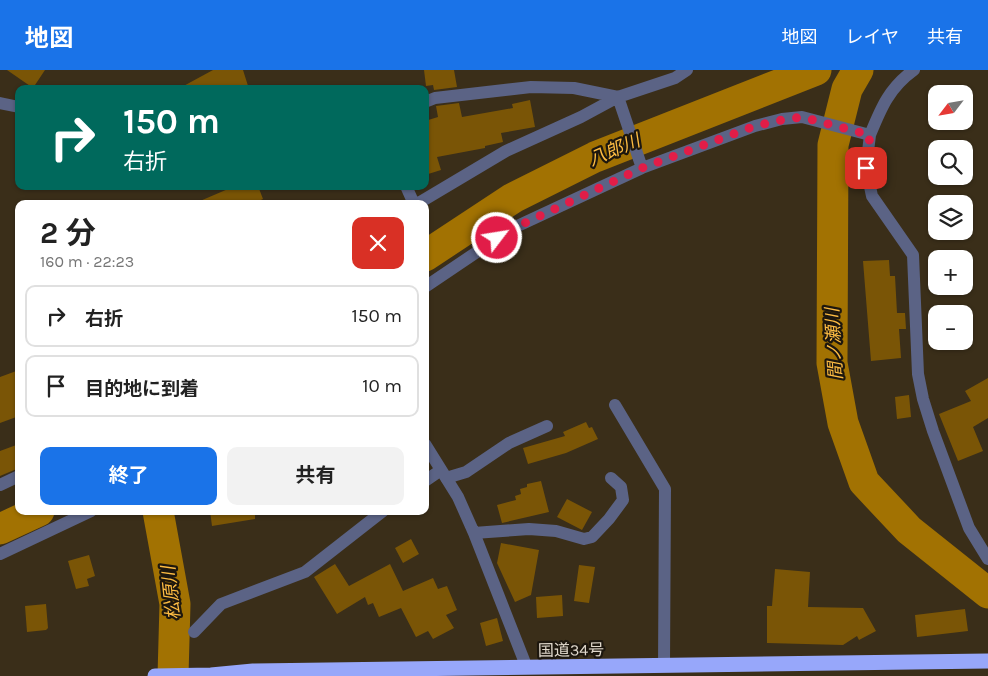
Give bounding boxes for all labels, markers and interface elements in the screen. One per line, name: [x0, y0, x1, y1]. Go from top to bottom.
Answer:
text: 地図: [25, 24, 73, 52]
text: 地図: [782, 26, 818, 48]
text: レイヤ: [846, 26, 899, 48]
text: 共有: [927, 26, 963, 48]
north arrow: [928, 85, 972, 130]
map controls: [928, 85, 973, 350]
text: 150 m: [123, 101, 220, 142]
icon: right: [40, 105, 105, 170]
water label: 八郎川: [585, 129, 645, 171]
button: search: [928, 140, 973, 185]
pin: [845, 147, 887, 189]
text: 右折: [123, 149, 167, 175]
icon: arrive: [852, 154, 880, 182]
button: layers: [928, 195, 973, 240]
position arrow: [470, 211, 522, 263]
text: 2 分: [40, 215, 96, 251]
button: close: [352, 217, 404, 269]
button: +: [928, 250, 973, 295]
text: 160 m · 22:23: [40, 252, 134, 271]
icon: right: [42, 302, 70, 330]
text: 150 m: [351, 305, 402, 327]
water label: 間ノ瀬川: [821, 305, 847, 381]
button: −: [928, 305, 973, 350]
text: 右折: [85, 308, 123, 330]
icon: arrive: [42, 372, 70, 400]
text: 10 m: [362, 375, 402, 397]
text: 目的地に到着: [85, 378, 199, 400]
button: 終了: [40, 447, 217, 505]
button: 共有: [227, 447, 404, 505]
water label: 松原川: [157, 563, 185, 621]
street label: 国道34号: [538, 640, 604, 660]

